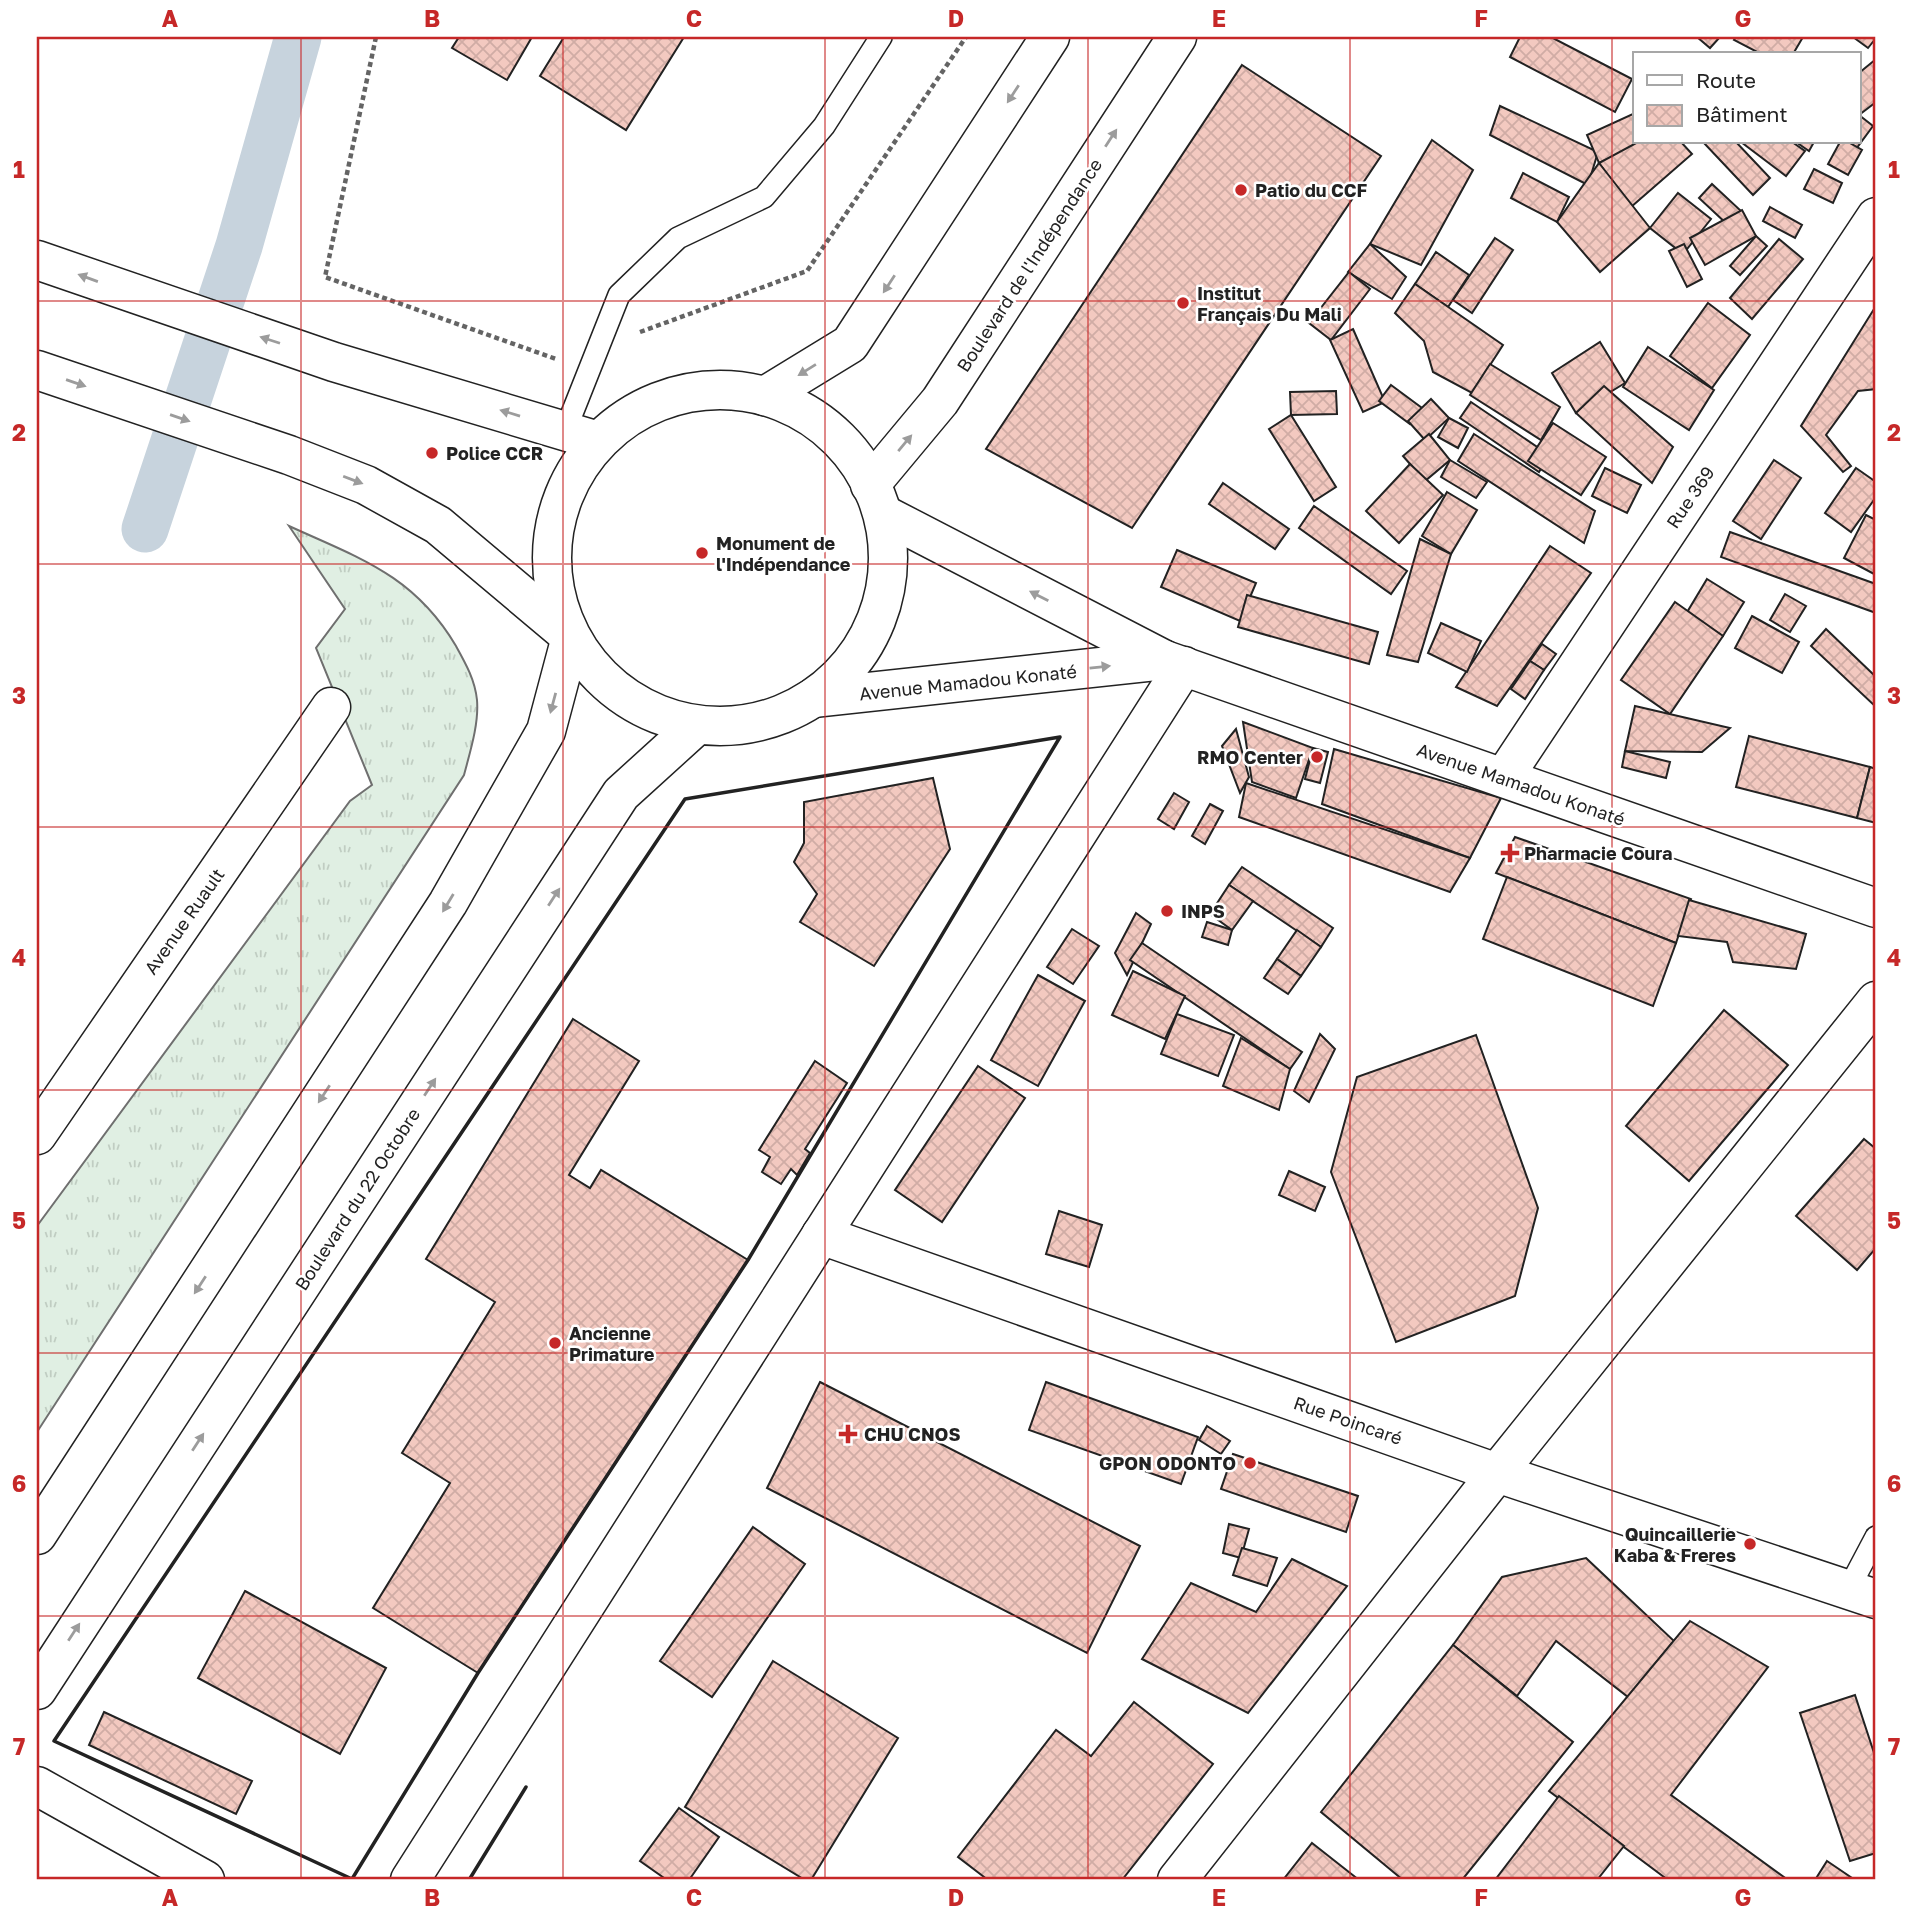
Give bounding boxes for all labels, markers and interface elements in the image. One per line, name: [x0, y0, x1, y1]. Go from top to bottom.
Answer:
text: A: [162, 4, 179, 32]
text: B: [424, 4, 440, 32]
text: C: [686, 4, 702, 32]
text: D: [948, 4, 964, 32]
text: E: [1212, 4, 1226, 32]
text: F: [1474, 4, 1488, 32]
text: G: [1735, 4, 1751, 32]
legend: [1633, 52, 1860, 144]
text: Route: [1696, 67, 1756, 93]
one-way arrow: [1006, 85, 1020, 103]
text: Bâtiment: [1696, 101, 1788, 127]
one-way arrow: [1104, 129, 1117, 148]
street label: Boulevard de l'Indépendance: [952, 154, 1106, 376]
text: 1: [13, 155, 25, 183]
text: 1: [1888, 155, 1900, 183]
place label: Patio du CCF: [1255, 179, 1368, 201]
marker: Patio du CCF: [1233, 182, 1249, 198]
one-way arrow: [77, 272, 98, 283]
one-way arrow: [882, 275, 895, 294]
place label: Institut Français Du Mali: [1197, 282, 1342, 325]
marker: Institut Français Du Mali: [1175, 295, 1191, 311]
one-way arrow: [259, 334, 280, 345]
one-way arrow: [798, 364, 817, 376]
one-way arrow: [66, 378, 87, 389]
one-way arrow: [499, 408, 520, 418]
one-way arrow: [170, 413, 191, 424]
text: 2: [12, 418, 26, 446]
text: 2: [1887, 418, 1901, 446]
one-way arrow: [897, 434, 913, 452]
place label: Police CCR: [446, 442, 543, 464]
marker: Police CCR: [424, 445, 440, 461]
street label: Rue 369: [1661, 462, 1719, 532]
one-way arrow: [343, 475, 364, 486]
place label: Monument de l'Indépendance: [716, 532, 851, 575]
marker: Monument de l'Indépendance: [694, 545, 710, 561]
one-way arrow: [1029, 590, 1049, 601]
street label: Avenue Mamadou Konaté: [858, 660, 1078, 704]
one-way arrow: [1089, 662, 1111, 673]
text: 3: [12, 681, 26, 709]
text: 3: [1887, 681, 1901, 709]
one-way arrow: [547, 692, 558, 714]
street label: Avenue Mamadou Konaté: [1414, 738, 1628, 830]
place label: RMO Center: [1197, 746, 1303, 768]
marker: RMO Center: [1309, 749, 1325, 765]
place label: Pharmacie Coura: [1524, 842, 1673, 864]
marker: Pharmacie Coura: [1502, 845, 1518, 861]
street label: Avenue Ruault: [139, 864, 229, 978]
one-way arrow: [548, 887, 561, 907]
one-way arrow: [441, 894, 454, 913]
place label: INPS: [1181, 900, 1225, 922]
marker: INPS: [1159, 903, 1175, 919]
text: 4: [12, 943, 26, 971]
text: 4: [1887, 943, 1901, 971]
one-way arrow: [423, 1078, 437, 1096]
one-way arrow: [317, 1084, 330, 1104]
street label: Boulevard du 22 Octobre: [290, 1104, 424, 1294]
text: 5: [12, 1206, 26, 1234]
text: 5: [1887, 1206, 1901, 1234]
one-way arrow: [193, 1275, 206, 1295]
place label: Ancienne Primature: [569, 1322, 655, 1365]
marker: Ancienne Primature: [547, 1335, 563, 1351]
street label: Rue Poincaré: [1291, 1391, 1405, 1449]
place label: CHU CNOS: [864, 1423, 960, 1445]
marker: CHU CNOS: [838, 1424, 858, 1444]
one-way arrow: [191, 1432, 204, 1451]
place label: GPON ODONTO: [1099, 1452, 1236, 1474]
marker: GPON ODONTO: [1242, 1455, 1258, 1471]
text: 6: [12, 1469, 26, 1497]
text: 6: [1887, 1469, 1901, 1497]
place label: Quincaillerie Kaba & Freres: [1614, 1523, 1736, 1566]
marker: Quincaillerie Kaba & Freres: [1742, 1536, 1758, 1552]
one-way arrow: [67, 1622, 80, 1642]
text: 7: [13, 1732, 25, 1760]
text: 7: [1888, 1732, 1900, 1760]
text: A: [162, 1883, 179, 1911]
text: B: [424, 1883, 440, 1911]
text: C: [686, 1883, 702, 1911]
text: D: [948, 1883, 964, 1911]
text: E: [1212, 1883, 1226, 1911]
text: F: [1474, 1883, 1488, 1911]
text: G: [1735, 1883, 1751, 1911]

